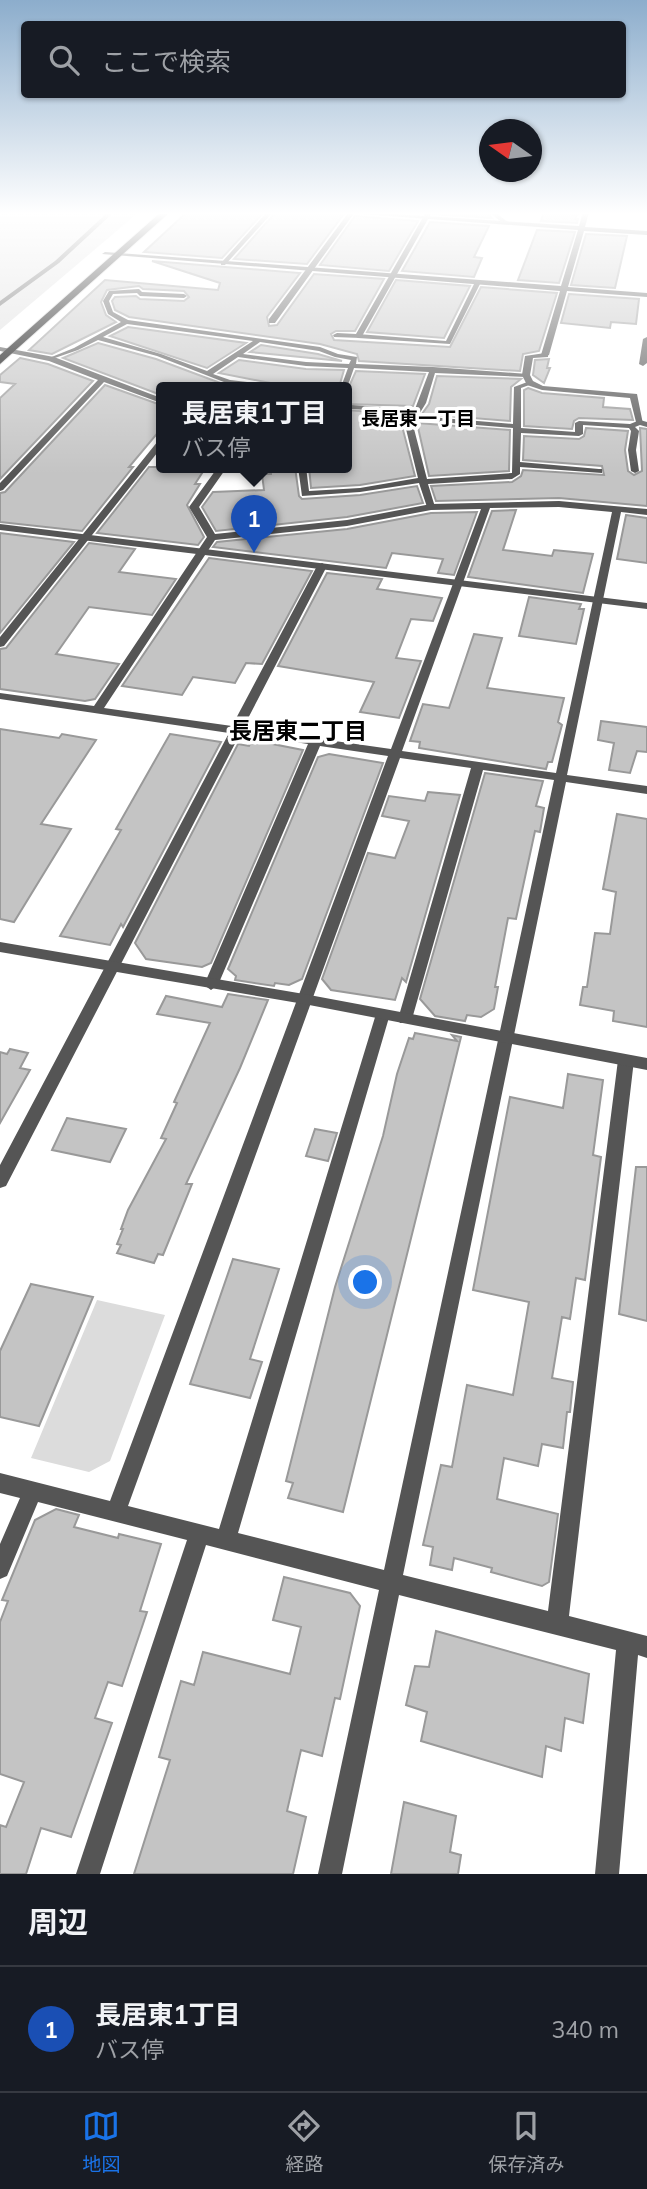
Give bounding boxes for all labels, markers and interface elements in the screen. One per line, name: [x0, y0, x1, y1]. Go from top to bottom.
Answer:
search box: [21, 21, 626, 98]
icon: search: [45, 41, 83, 79]
text: ここで検索: [101, 45, 231, 78]
north arrow: [479, 119, 542, 182]
popup: [156, 382, 352, 473]
text: 長居東1丁目: [181, 396, 327, 429]
district label: 長居東一丁目: [361, 406, 475, 430]
text: バス停: [181, 433, 250, 462]
pin: 1: [231, 495, 277, 553]
district label: 長居東二丁目: [229, 716, 367, 745]
your location: [348, 1265, 382, 1299]
text: 周辺: [28, 1903, 88, 1941]
text: 長居東1丁目: [95, 1998, 241, 2031]
text: 1: [44, 2015, 58, 2044]
text: 340 m: [551, 2015, 619, 2044]
text: バス停: [95, 2035, 164, 2064]
tab: 地図: [82, 2107, 121, 2176]
tab: 経路: [285, 2107, 324, 2176]
tab: 保存済み: [488, 2107, 565, 2176]

